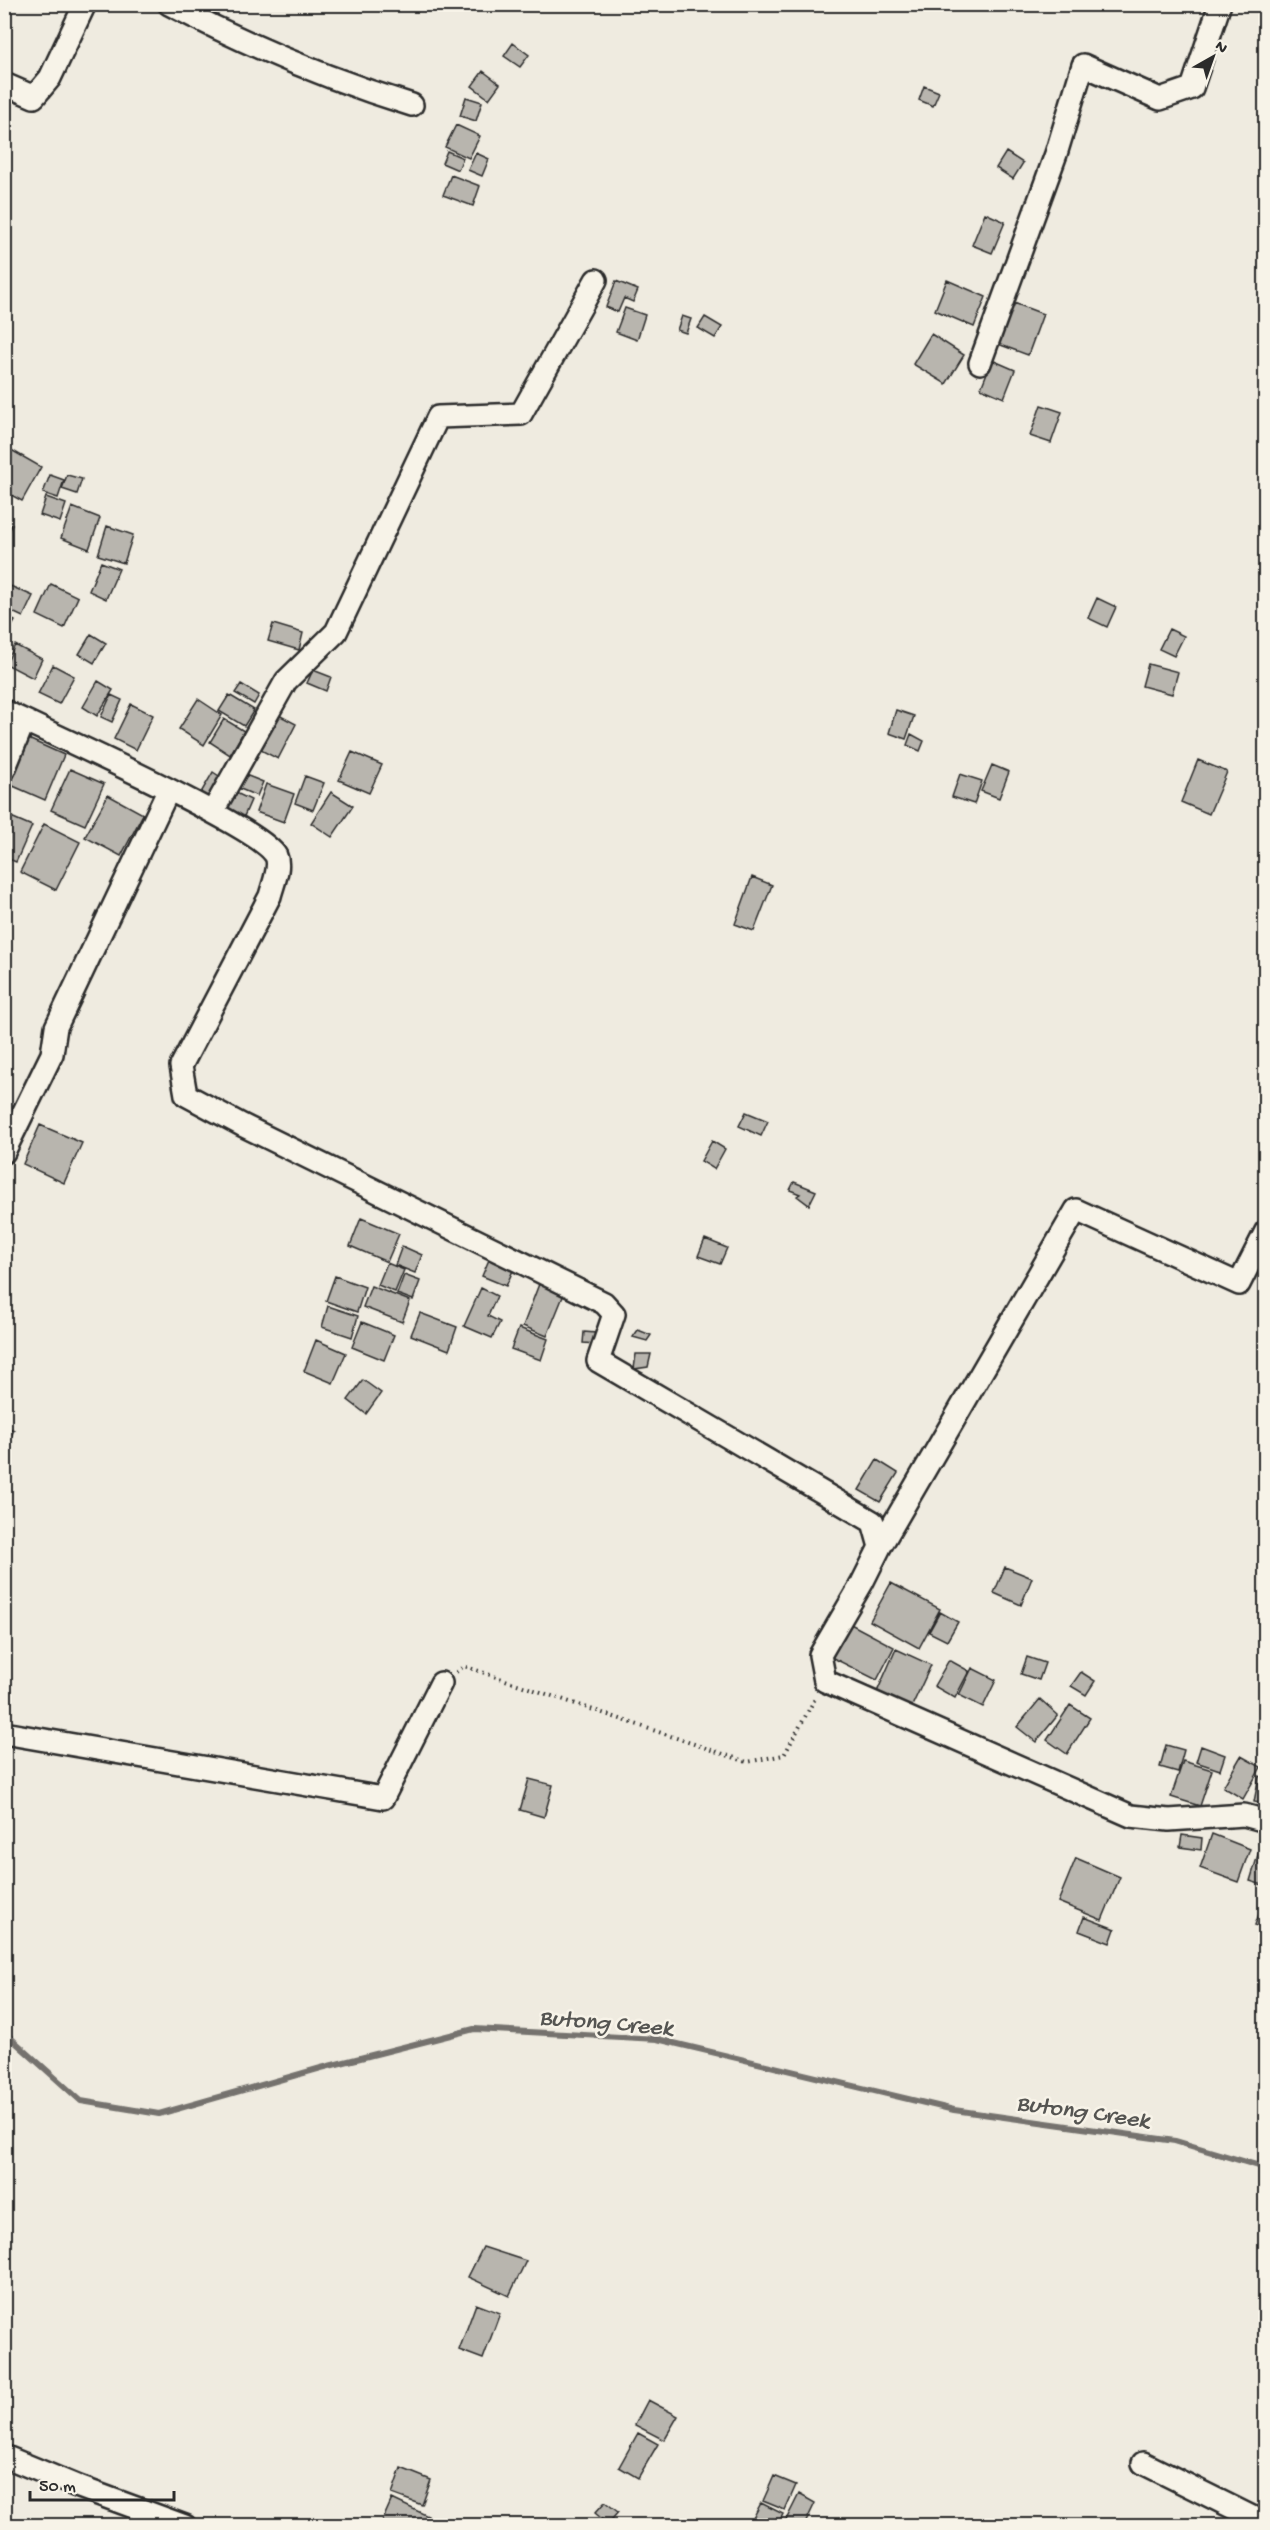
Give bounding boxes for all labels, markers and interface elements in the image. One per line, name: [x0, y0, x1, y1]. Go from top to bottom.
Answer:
north arrow: [1183, 27, 1243, 87]
text: N: [1210, 38, 1231, 59]
water label: Butong Creek: [538, 2004, 676, 2045]
water label: Butong Creek: [1014, 2090, 1153, 2137]
scale bar: [30, 2464, 174, 2502]
text: 50 m: [39, 2477, 76, 2498]

